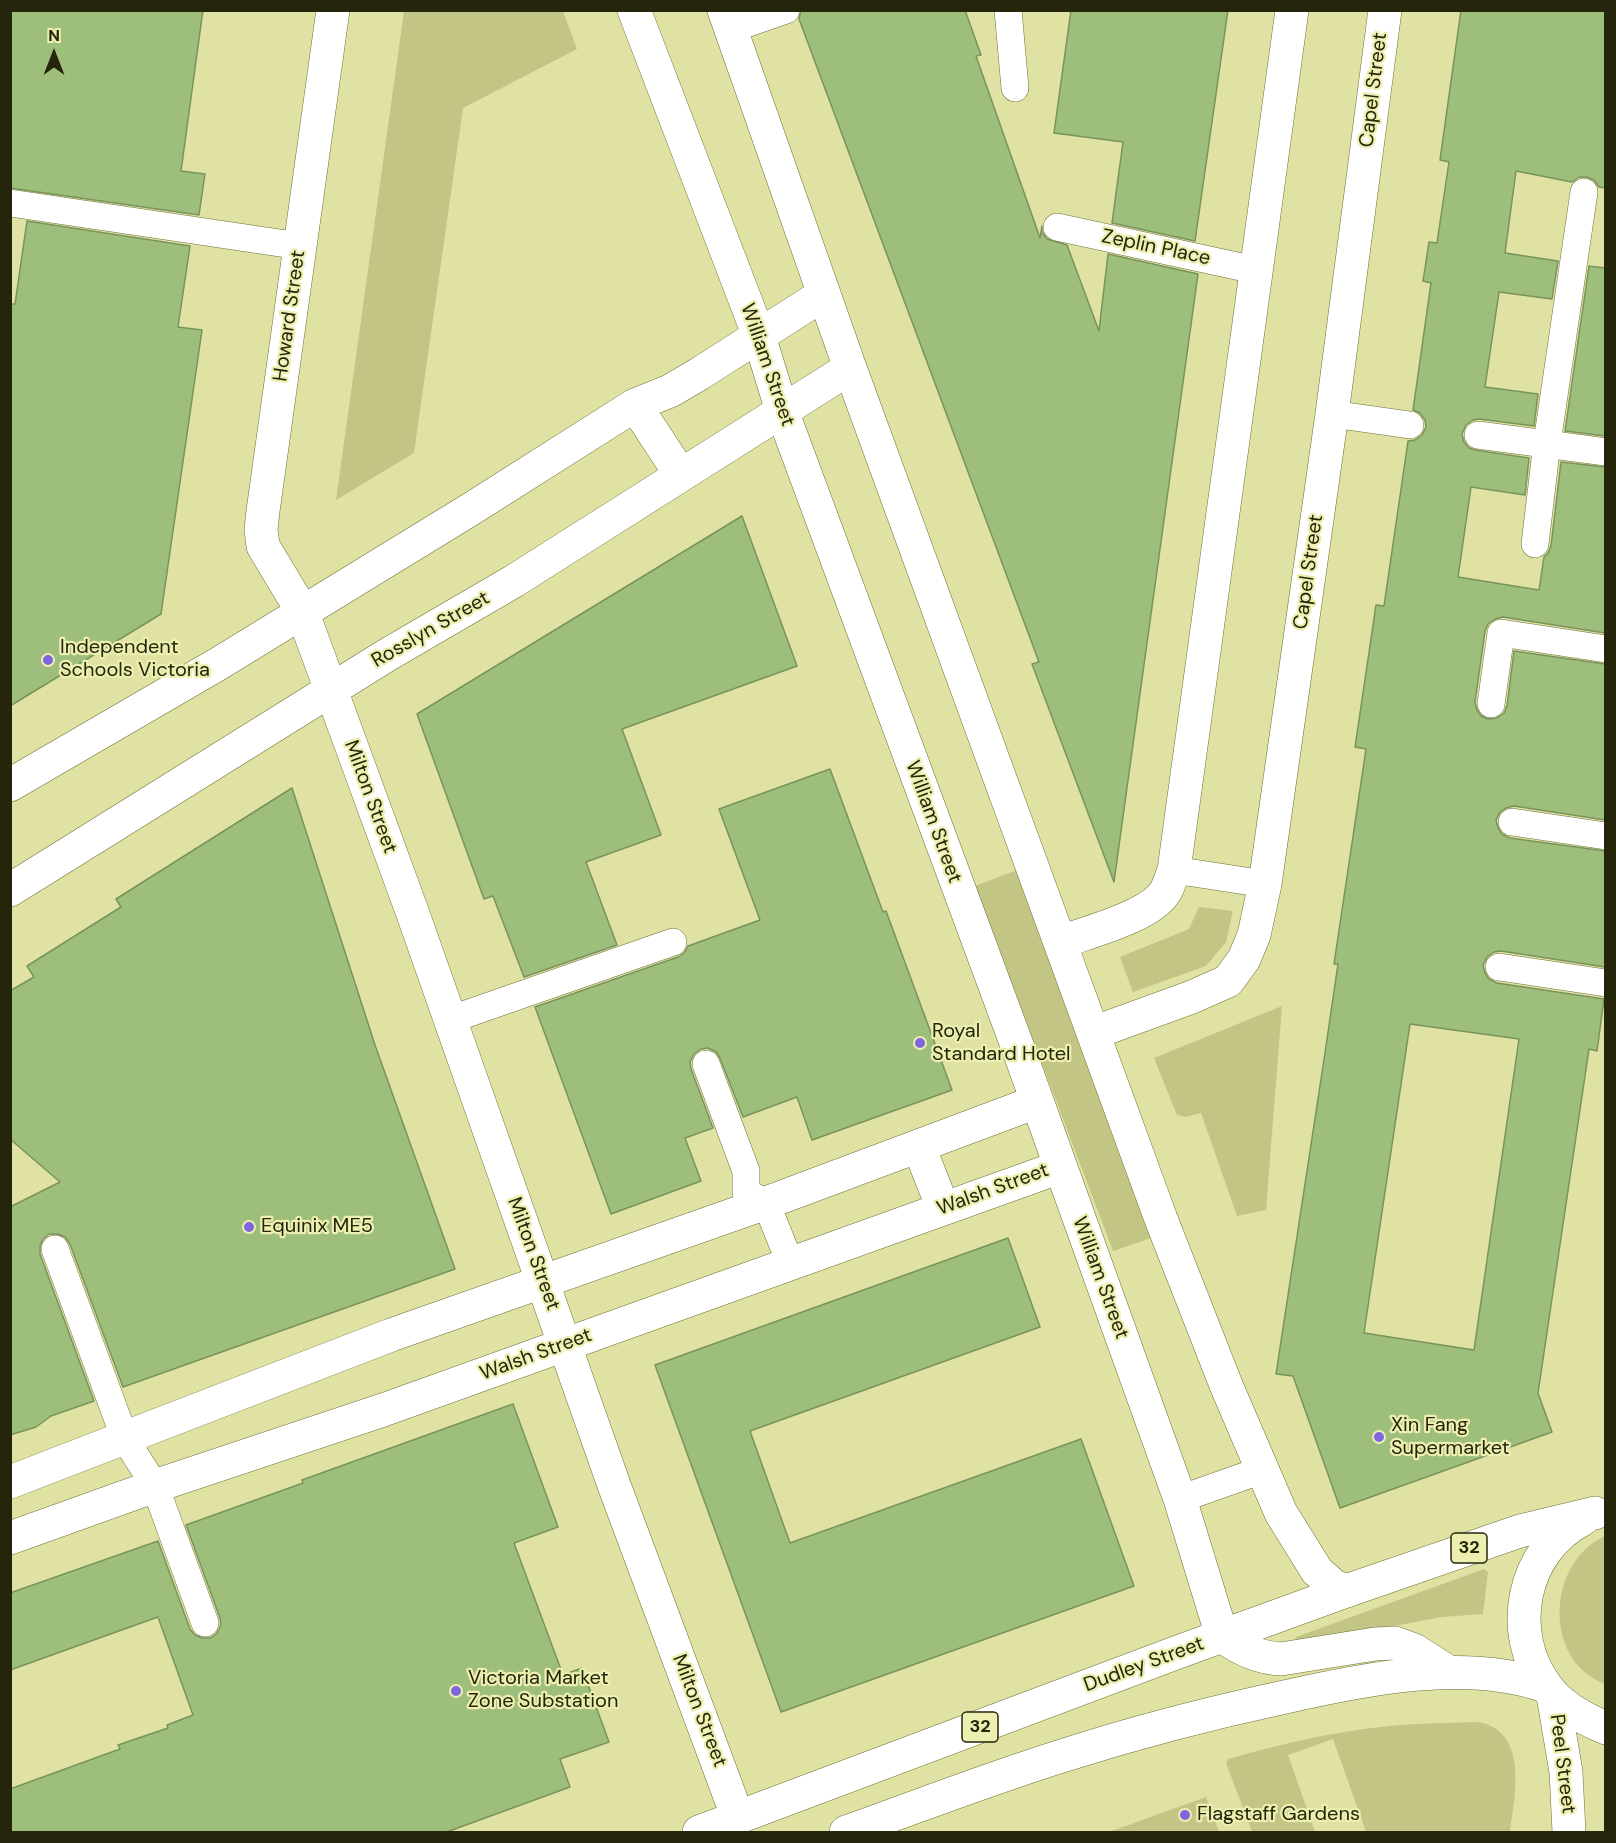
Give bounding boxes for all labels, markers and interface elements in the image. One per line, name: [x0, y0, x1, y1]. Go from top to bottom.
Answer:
north arrow: [24, 24, 84, 84]
text: N: [48, 25, 60, 46]
street label: Capel Street: [1355, 31, 1393, 149]
street label: Zeplin Place: [1099, 225, 1213, 271]
street label: Howard Street: [269, 249, 311, 383]
street label: William Street: [735, 300, 799, 430]
street label: Capel Street: [1289, 513, 1329, 631]
street label: Rosslyn Street: [368, 587, 494, 673]
place label: Independent Schools Victoria: [60, 636, 210, 683]
marker: Independent Schools Victoria: [41, 653, 55, 667]
street label: Milton Street: [338, 737, 402, 857]
street label: William Street: [900, 757, 966, 887]
place label: Royal Standard Hotel: [932, 1020, 1071, 1067]
marker: Royal Standard Hotel: [913, 1036, 927, 1050]
street label: Walsh Street: [934, 1159, 1052, 1221]
street label: Milton Street: [501, 1194, 565, 1314]
street label: William Street: [1067, 1213, 1133, 1343]
place label: Equinix ME5: [261, 1215, 373, 1239]
marker: Equinix ME5: [242, 1220, 256, 1234]
street label: Walsh Street: [477, 1324, 595, 1386]
place label: Xin Fang Supermarket: [1391, 1414, 1510, 1461]
marker: Xin Fang Supermarket: [1372, 1430, 1386, 1444]
road number: 32: [1451, 1533, 1487, 1563]
street label: Dudley Street: [1081, 1632, 1207, 1698]
street label: Milton Street: [666, 1651, 732, 1771]
place label: Victoria Market Zone Substation: [468, 1667, 618, 1714]
marker: Victoria Market Zone Substation: [449, 1684, 463, 1698]
road number: 32: [962, 1712, 998, 1742]
street label: Peel Street: [1544, 1713, 1580, 1815]
place label: Flagstaff Gardens: [1197, 1803, 1360, 1827]
marker: Flagstaff Gardens: [1178, 1808, 1192, 1822]

